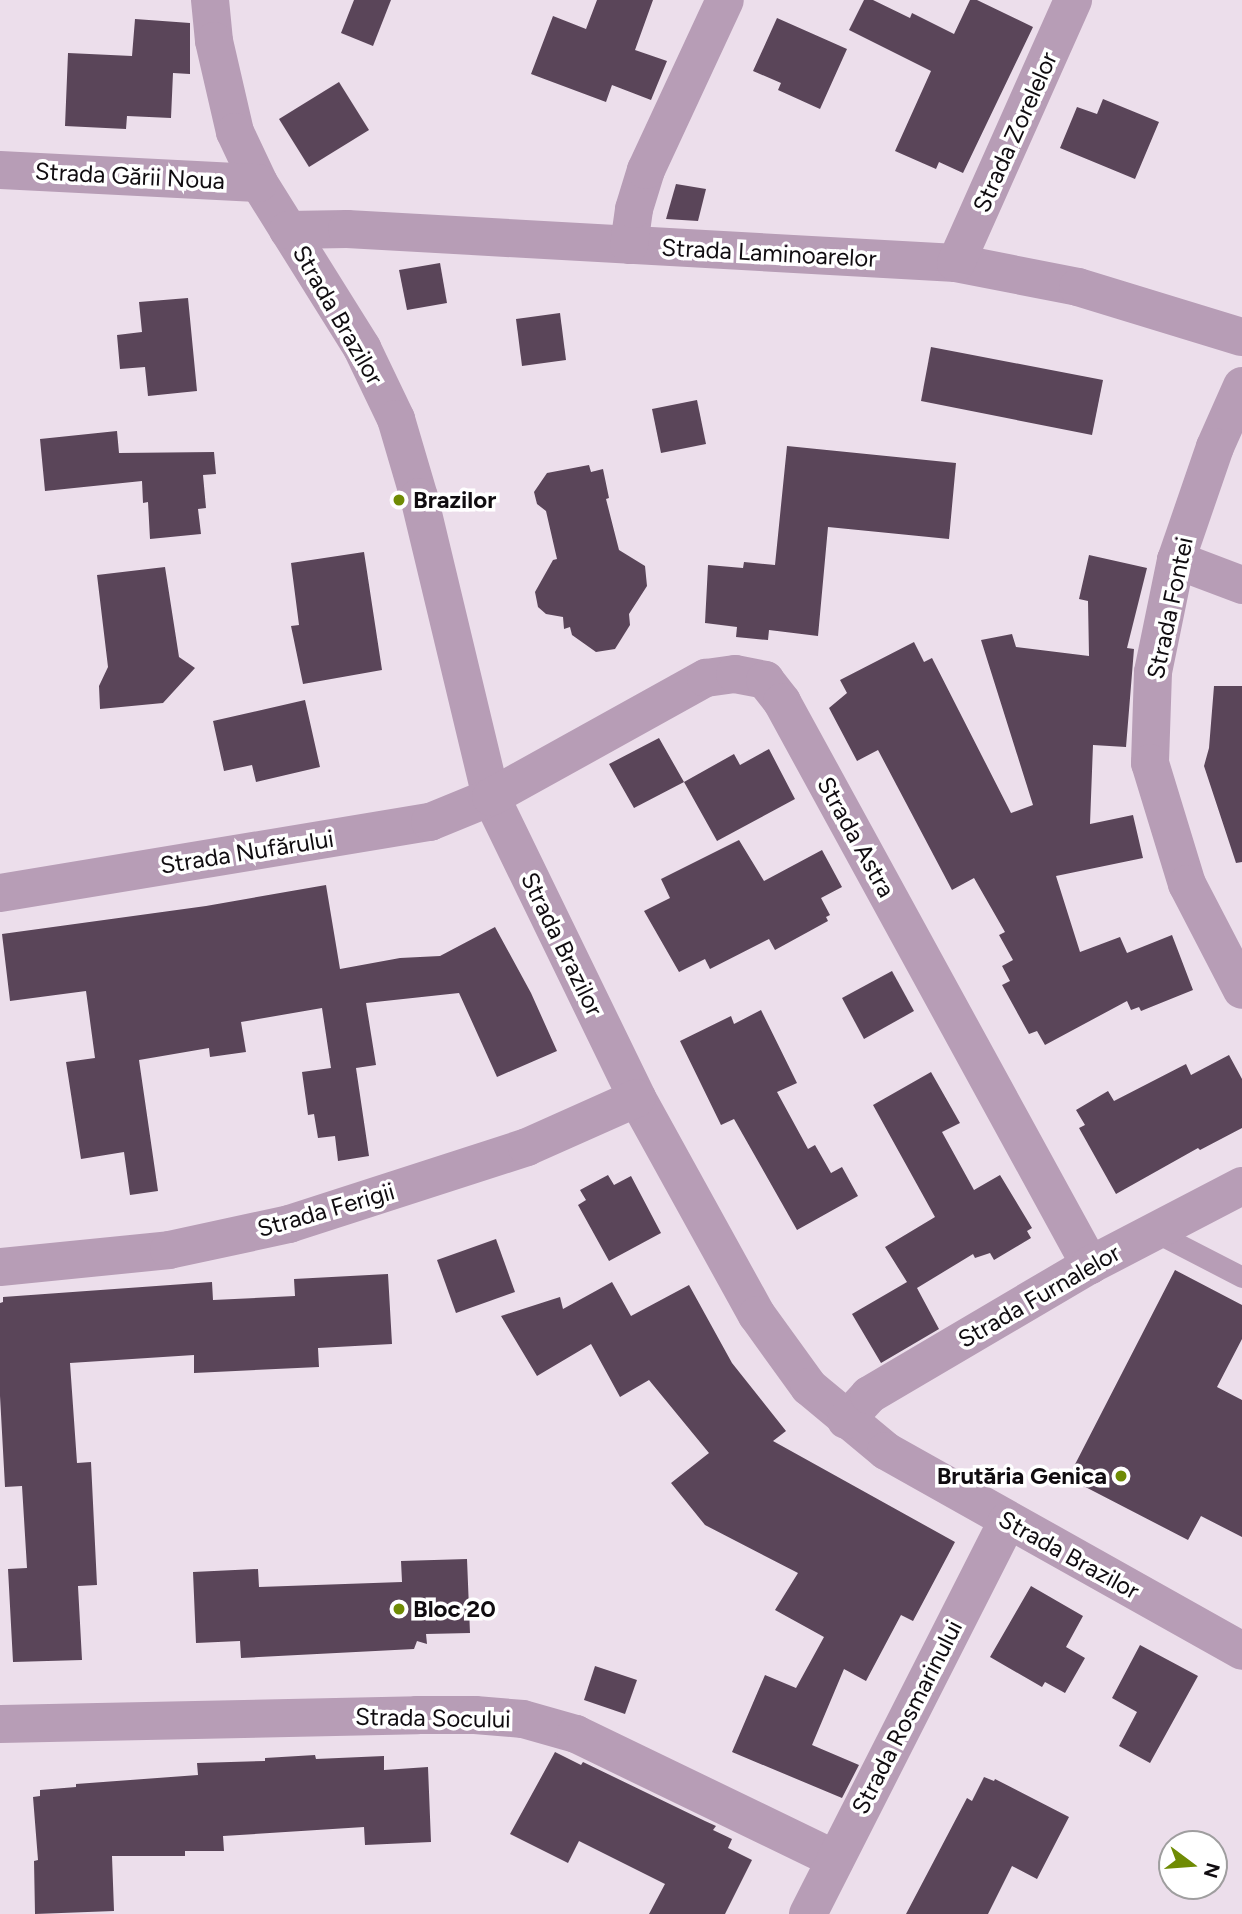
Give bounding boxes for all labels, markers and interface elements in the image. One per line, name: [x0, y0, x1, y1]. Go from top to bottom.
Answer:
street label: Strada Zorelelor: [967, 47, 1063, 217]
street label: Strada Gării Noua: [34, 157, 226, 195]
street label: Strada Laminoarelor: [661, 233, 877, 273]
street label: Strada Brazilor: [287, 240, 389, 390]
place label: Brazilor: [413, 486, 496, 514]
marker: Brazilor: [391, 492, 407, 508]
street label: Strada Fontei: [1141, 534, 1199, 682]
street label: Strada Astra: [811, 772, 901, 902]
street label: Strada Nufărului: [158, 824, 336, 880]
street label: Strada Brazilor: [515, 868, 609, 1020]
street label: Strada Ferigii: [254, 1177, 398, 1243]
street label: Strada Furnalelor: [953, 1238, 1125, 1354]
place label: Brutăria Genica: [937, 1462, 1107, 1490]
marker: Brutăria Genica: [1113, 1468, 1129, 1484]
street label: Strada Brazilor: [994, 1505, 1144, 1605]
place label: Bloc 20: [413, 1595, 496, 1623]
marker: Bloc 20: [391, 1601, 407, 1617]
street label: Strada Rosmarinului: [846, 1615, 968, 1819]
street label: Strada Socului: [355, 1702, 511, 1734]
north arrow: [1158, 1830, 1228, 1900]
text: N: [1199, 1860, 1225, 1881]

